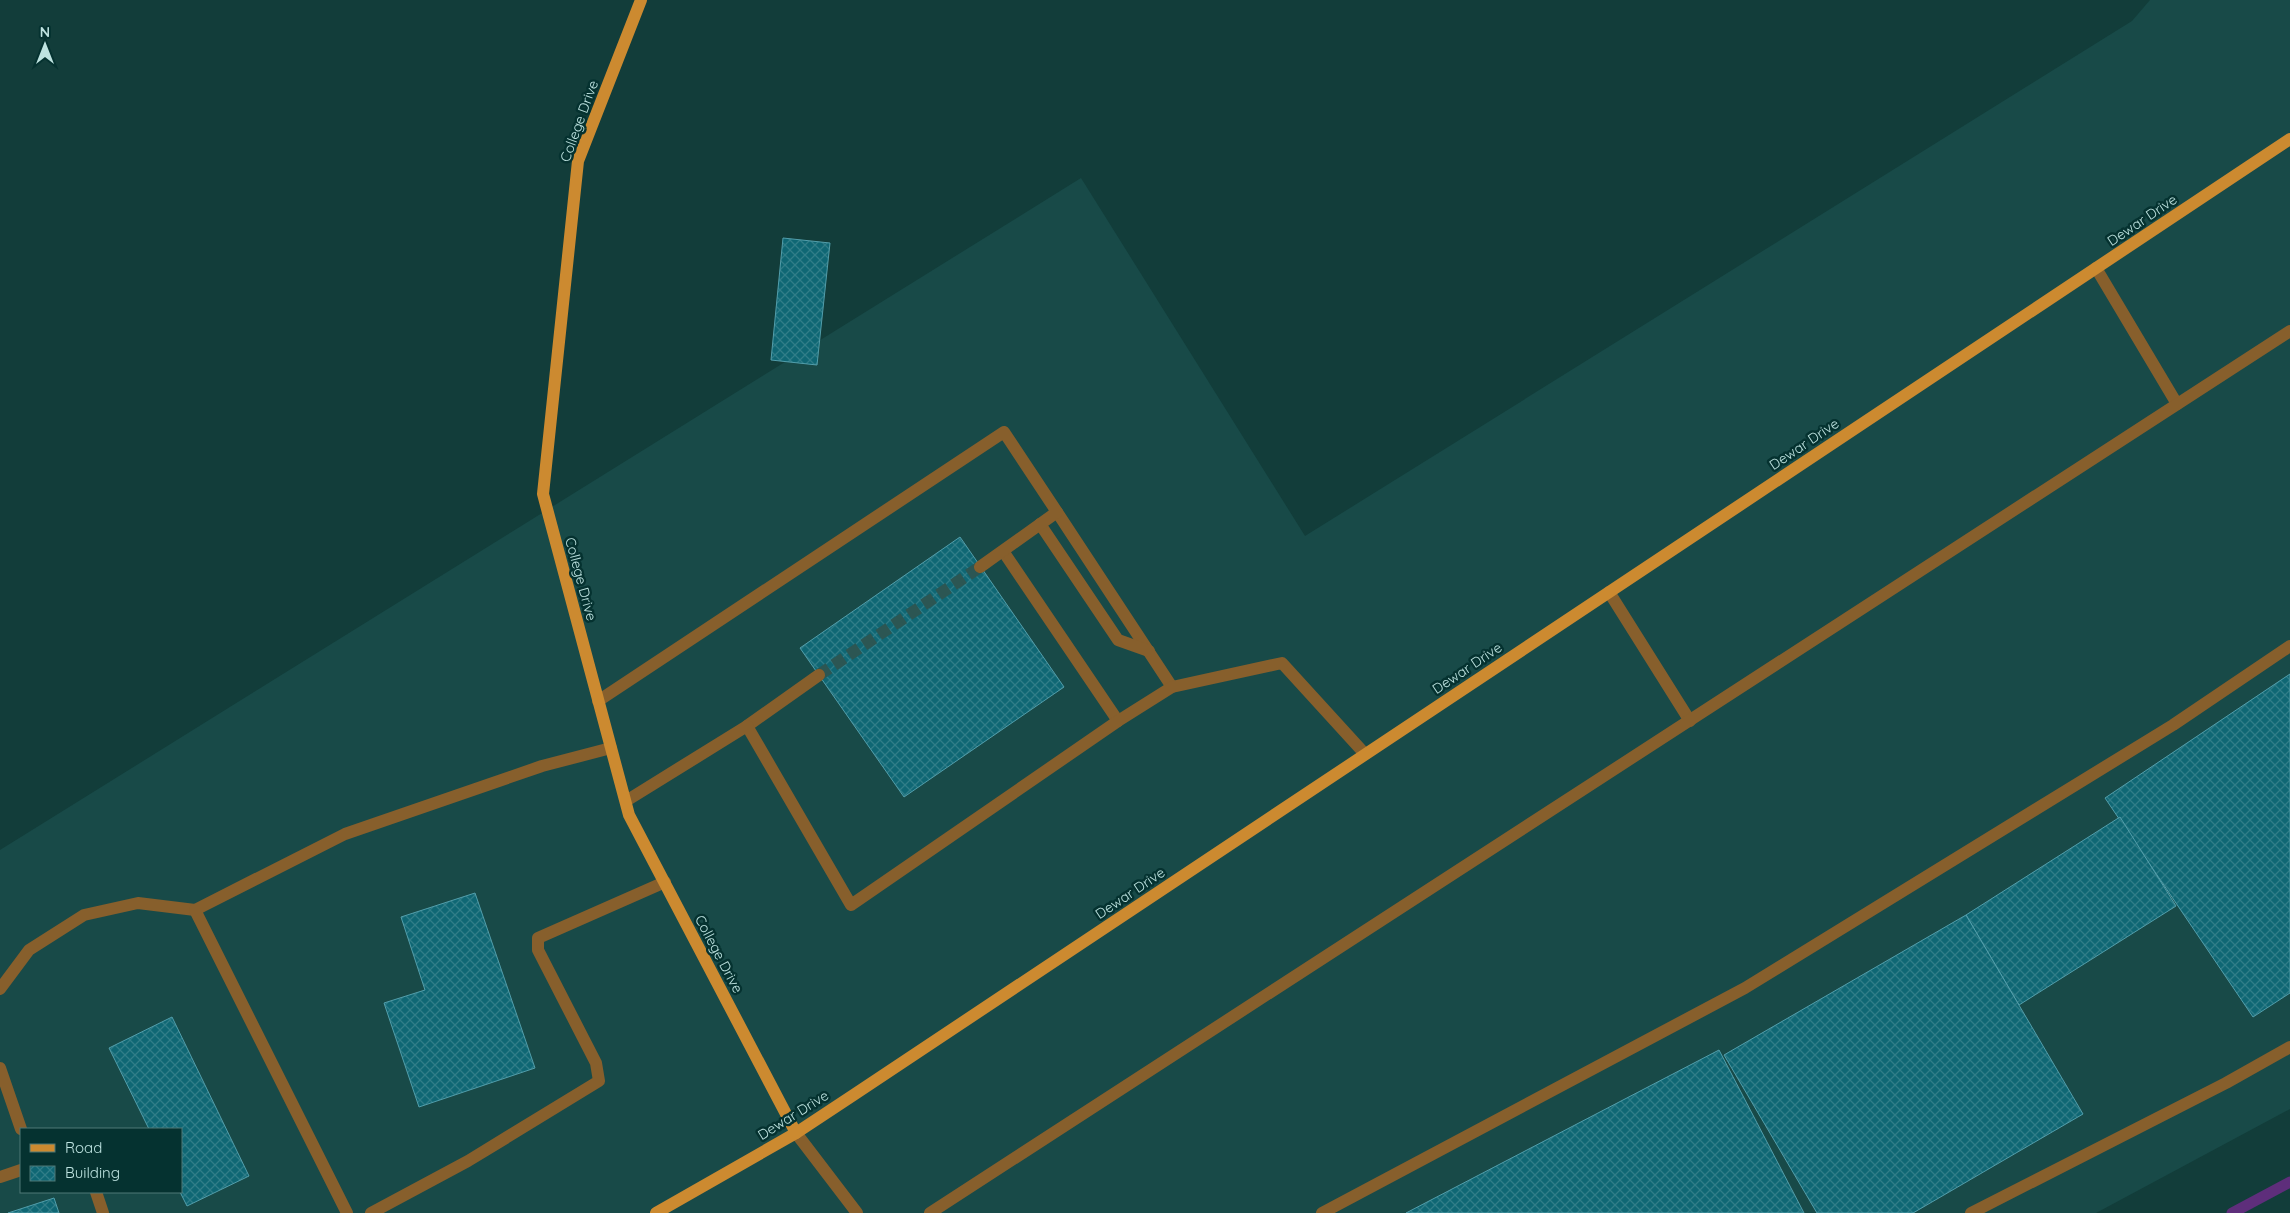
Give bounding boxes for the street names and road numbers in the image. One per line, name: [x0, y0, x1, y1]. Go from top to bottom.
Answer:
street label: College Drive: [556, 78, 602, 164]
street label: Dewar Drive: [2104, 190, 2180, 250]
street label: Dewar Drive: [1766, 414, 1842, 474]
street label: College Drive: [561, 535, 601, 623]
street label: Dewar Drive: [1429, 638, 1505, 698]
street label: Dewar Drive: [1092, 863, 1168, 923]
street label: College Drive: [691, 912, 747, 996]
street label: Dewar Drive: [754, 1086, 832, 1144]

